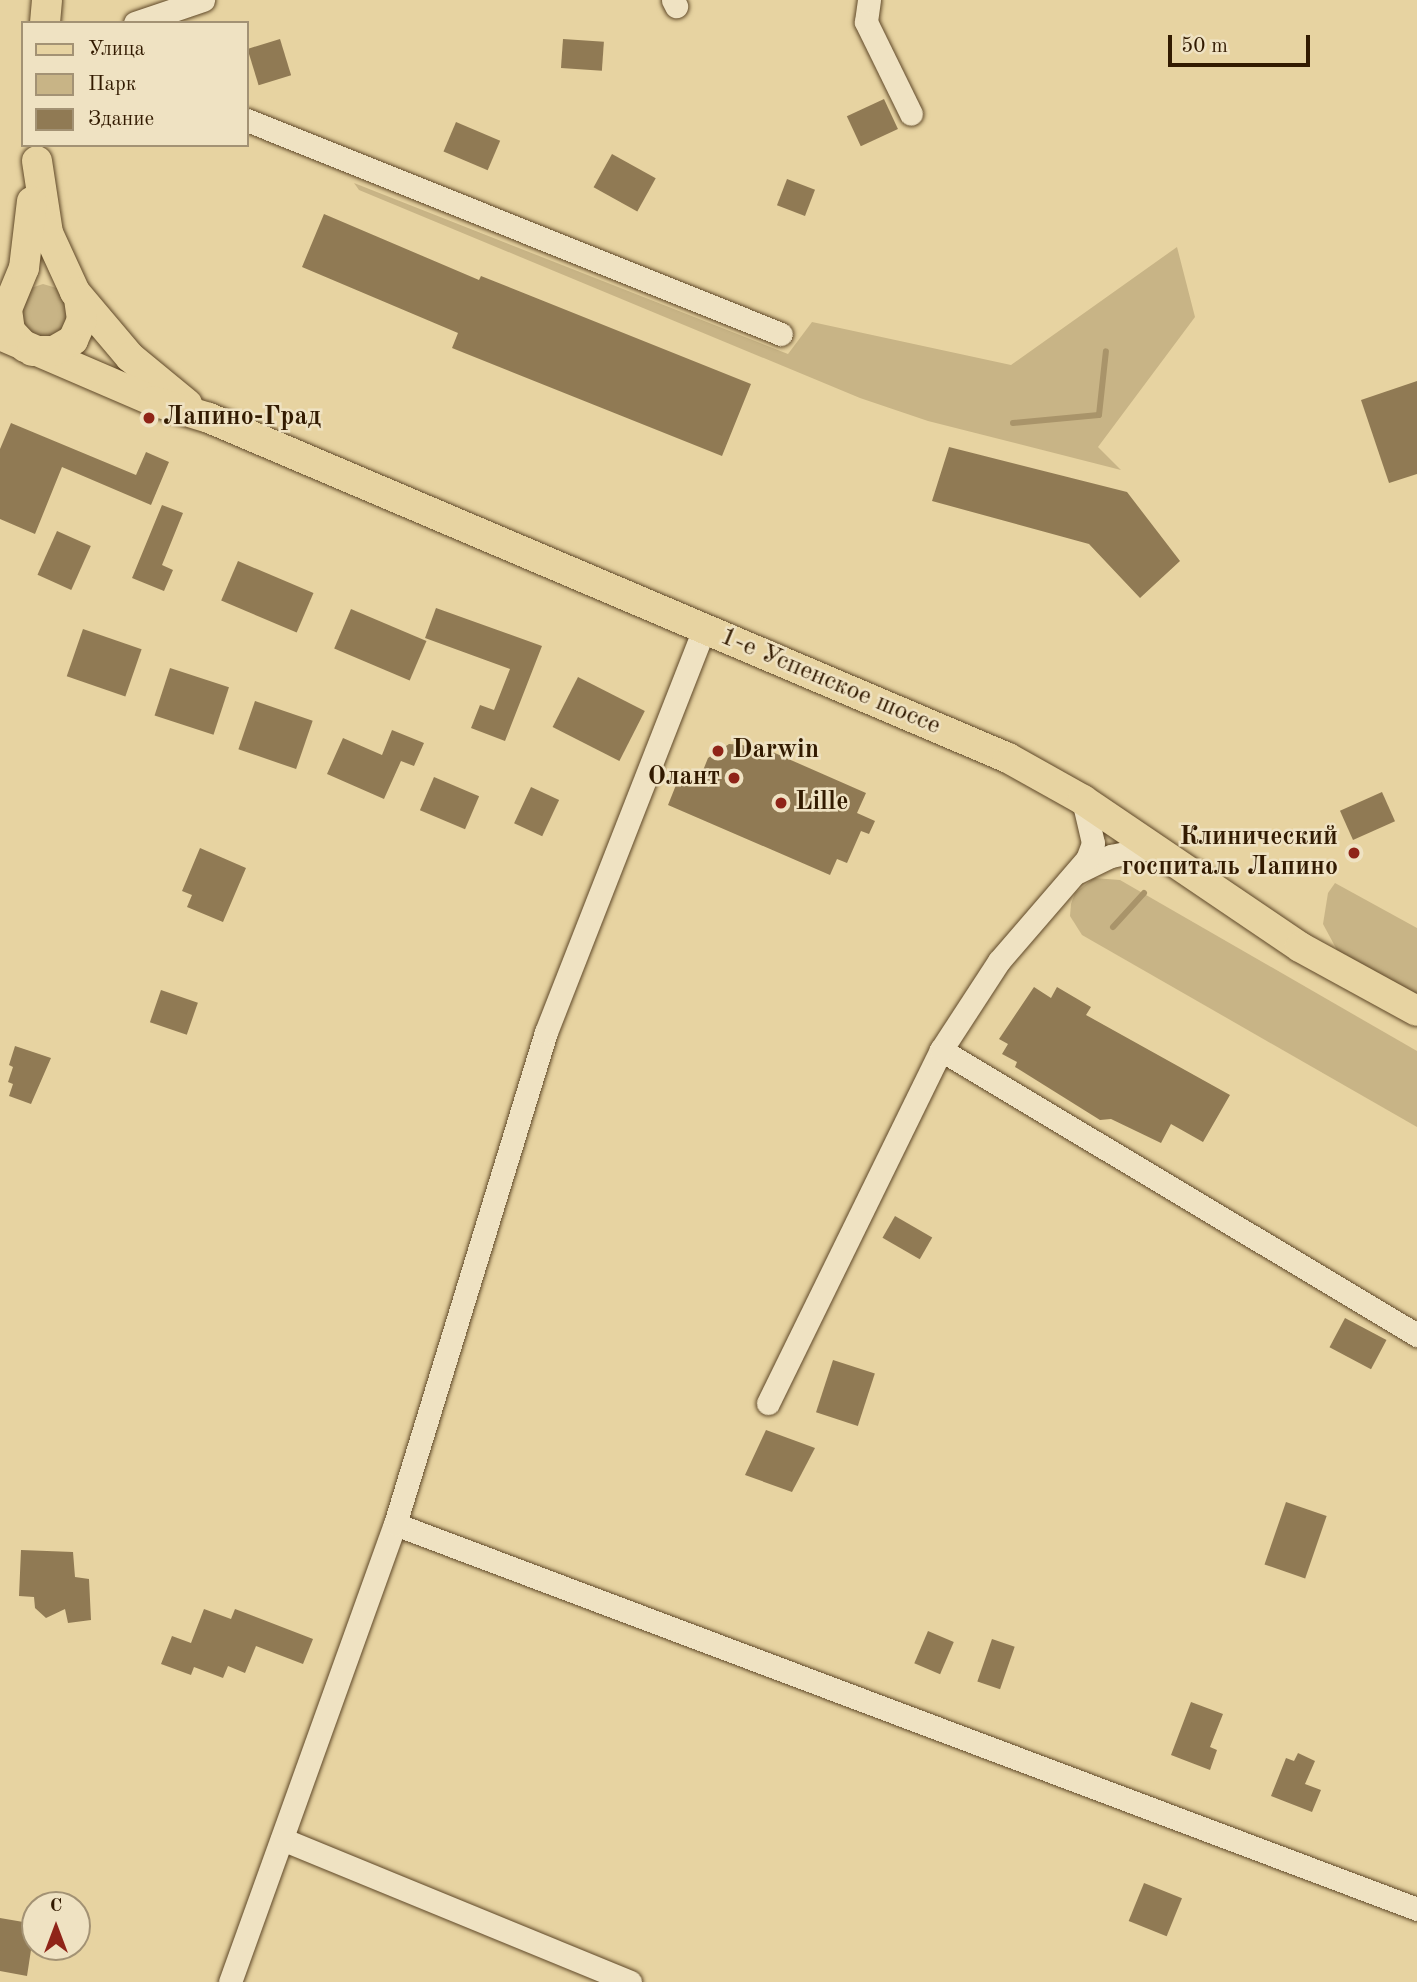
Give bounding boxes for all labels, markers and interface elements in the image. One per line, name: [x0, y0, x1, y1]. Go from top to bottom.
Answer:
legend: [21, 21, 248, 147]
scale bar: [1172, 21, 1314, 65]
text: 50 m: [1181, 36, 1228, 57]
text: Улица: [88, 39, 145, 60]
text: Парк: [88, 74, 136, 95]
text: Здание: [88, 109, 154, 130]
place label: Лапино-Град: [163, 402, 321, 434]
marker: Лапино-Град: [141, 410, 157, 426]
street label: 1-е Успенское шоссе: [715, 621, 945, 743]
place label: Darwin: [732, 735, 819, 767]
marker: Darwin: [710, 743, 726, 759]
place label: Олант: [647, 762, 720, 794]
marker: Олант: [726, 770, 742, 786]
place label: Lille: [795, 787, 848, 819]
marker: Lille: [773, 795, 789, 811]
place label: Клинический госпиталь Лапино: [1122, 822, 1338, 884]
marker: Клинический госпиталь Лапино: [1344, 843, 1364, 863]
north arrow: [21, 1891, 91, 1961]
text: С: [50, 1897, 62, 1916]

